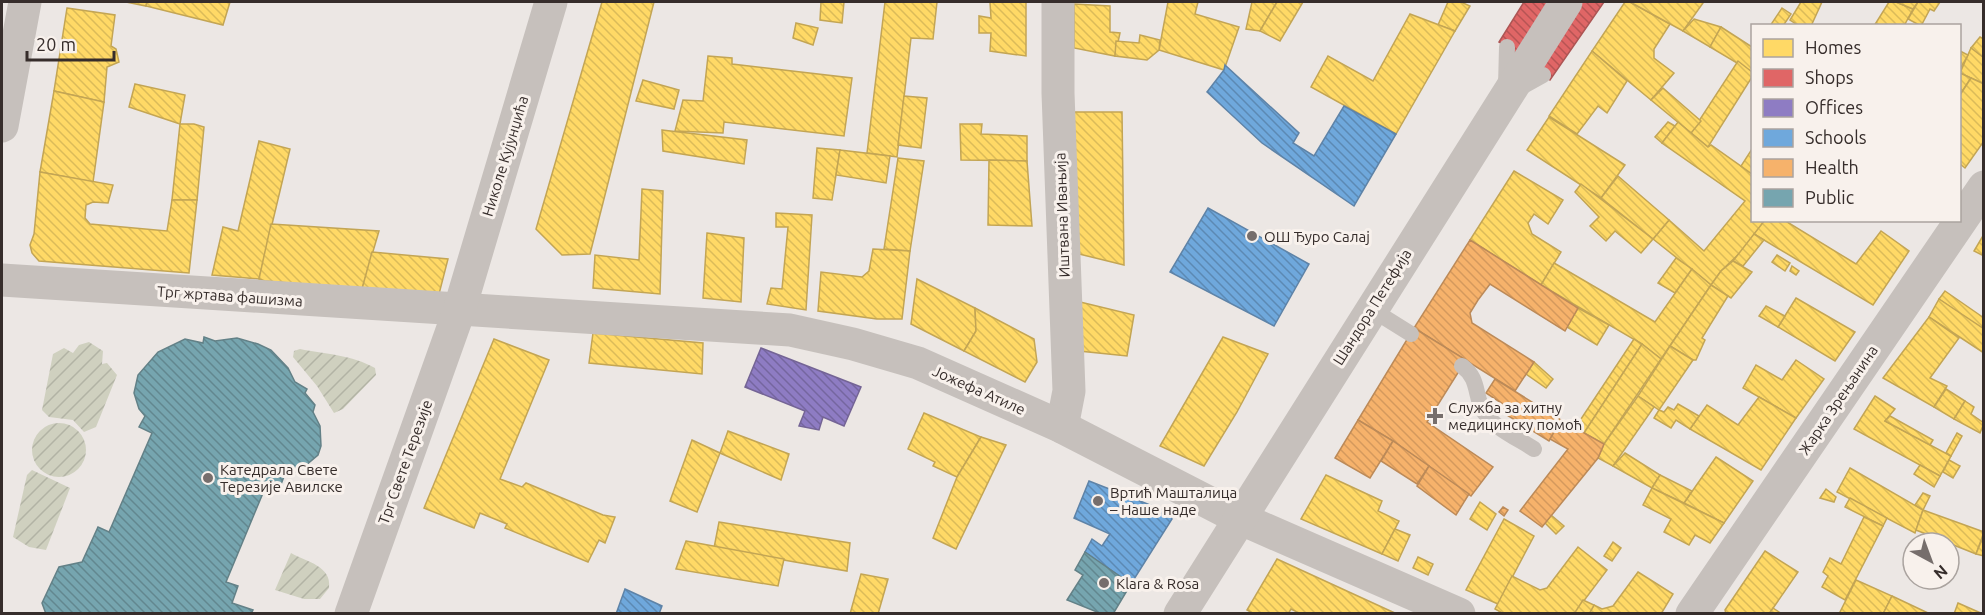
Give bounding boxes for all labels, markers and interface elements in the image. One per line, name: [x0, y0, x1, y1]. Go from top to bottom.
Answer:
scale bar: [27, 24, 114, 62]
legend: [1751, 24, 1961, 222]
text: 20 m: [36, 34, 76, 54]
text: Homes: [1805, 37, 1862, 57]
text: Shops: [1805, 67, 1854, 87]
street label: Николе Кујунџића: [479, 94, 531, 218]
text: Offices: [1805, 97, 1863, 117]
text: Schools: [1805, 127, 1867, 147]
street label: Иштвана Ивањија: [1051, 152, 1073, 278]
text: Health: [1805, 157, 1859, 177]
text: Public: [1805, 187, 1854, 207]
place label: ОШ Ђуро Салај: [1264, 228, 1370, 245]
marker: ОШ Ђуро Салај: [1245, 229, 1259, 243]
street label: Шандора Петефија: [1329, 246, 1415, 368]
street label: Трг жртава фашизма: [157, 282, 303, 310]
street label: Жарка Зрењанина: [1795, 342, 1881, 458]
street label: Јожефа Атиле: [930, 362, 1028, 418]
street label: Трг Свете Терезије: [375, 397, 435, 527]
place label: Служба за хитну медицинску помоћ: [1448, 399, 1582, 433]
marker: Служба за хитну медицинску помоћ: [1426, 407, 1444, 425]
place label: Катедрала Свете Терезије Авилске: [220, 461, 343, 495]
marker: Катедрала Свете Терезије Авилске: [201, 471, 215, 485]
place label: Вртић Машталица – Наше наде: [1109, 484, 1237, 518]
marker: Вртић Машталица – Наше наде: [1091, 494, 1105, 508]
north arrow: [1901, 531, 1961, 591]
text: N: [1930, 562, 1951, 583]
place label: Klara & Rosa: [1116, 575, 1199, 592]
marker: Klara & Rosa: [1097, 576, 1111, 590]

